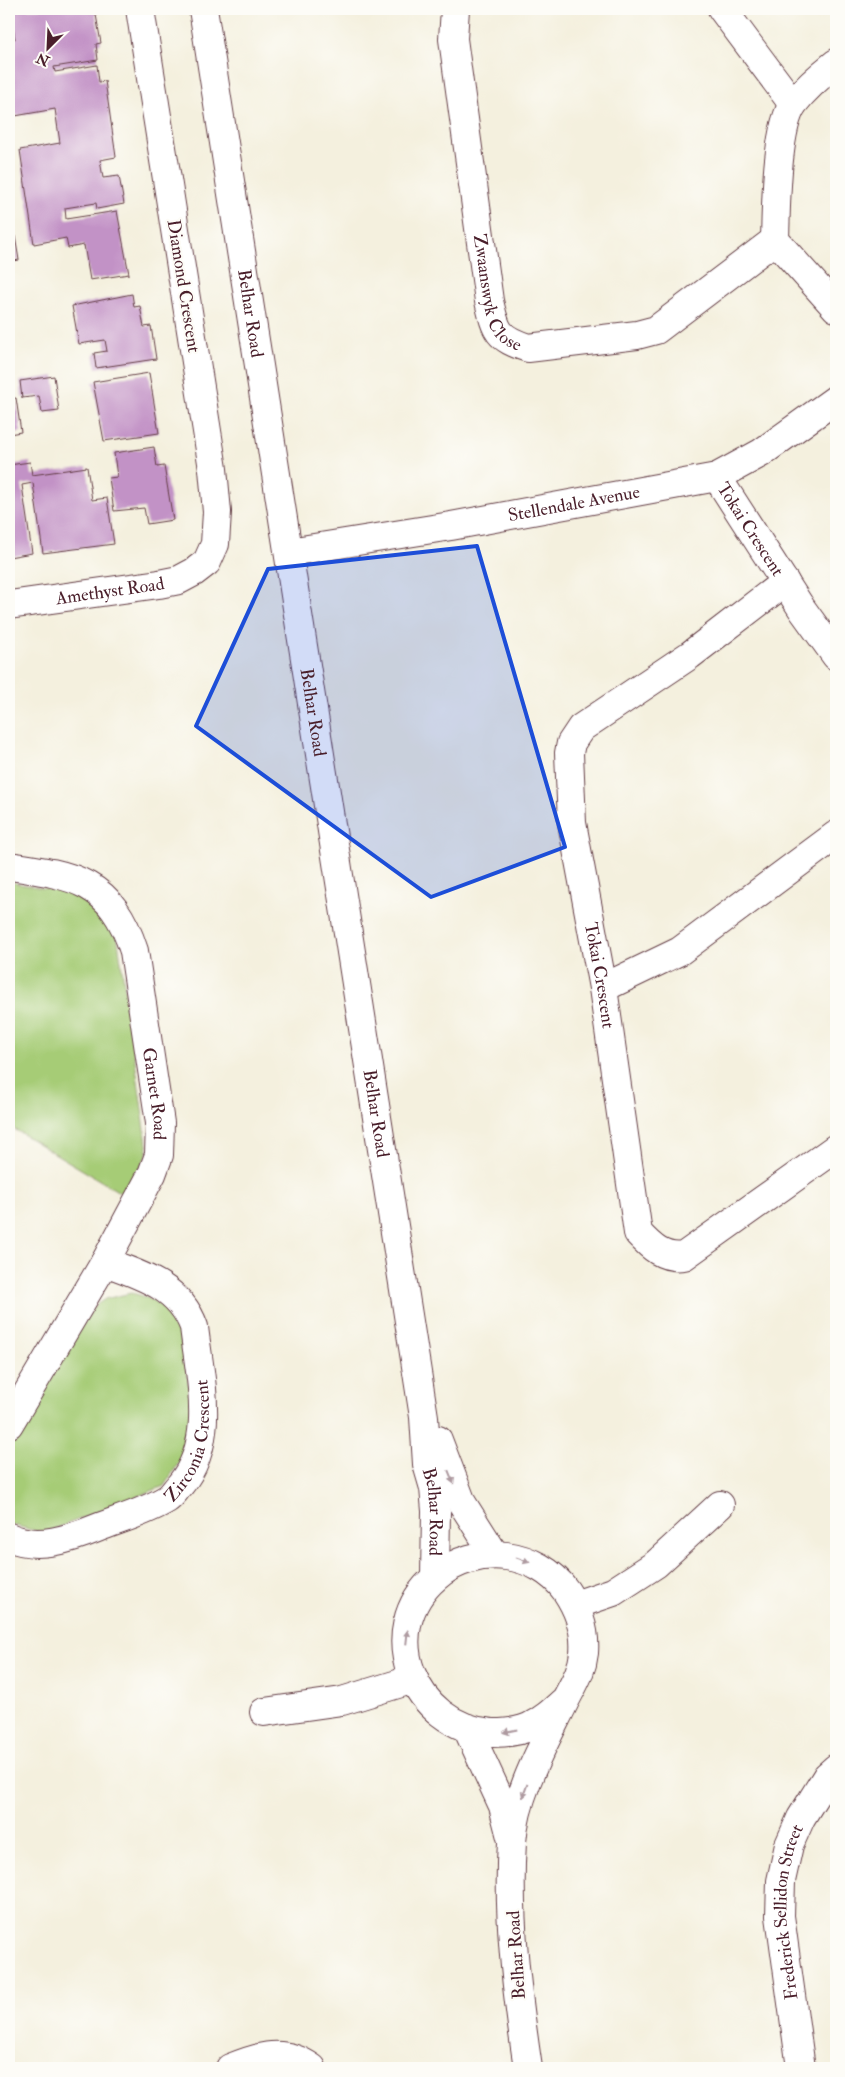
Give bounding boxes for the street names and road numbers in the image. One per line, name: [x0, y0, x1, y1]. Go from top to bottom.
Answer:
street label: Diamond Crescent: [162, 218, 205, 354]
street label: Zwaanswyk Close: [468, 233, 525, 357]
street label: Belhar Road: [232, 268, 269, 359]
street label: Tokai Crescent: [711, 478, 789, 581]
street label: Stellendale Avenue: [506, 480, 642, 527]
street label: Amethyst Road: [53, 572, 167, 610]
street label: Belhar Road: [295, 667, 331, 758]
street label: Tokai Crescent: [579, 920, 620, 1030]
street label: Garnet Road: [137, 1046, 171, 1141]
street label: Belhar Road: [358, 1068, 394, 1159]
street label: Zirconia Crescent: [160, 1378, 215, 1507]
street label: Belhar Road: [417, 1465, 447, 1556]
street label: Frederick Sellidon Street: [769, 1821, 809, 2001]
street label: Belhar Road: [502, 1910, 531, 2000]

